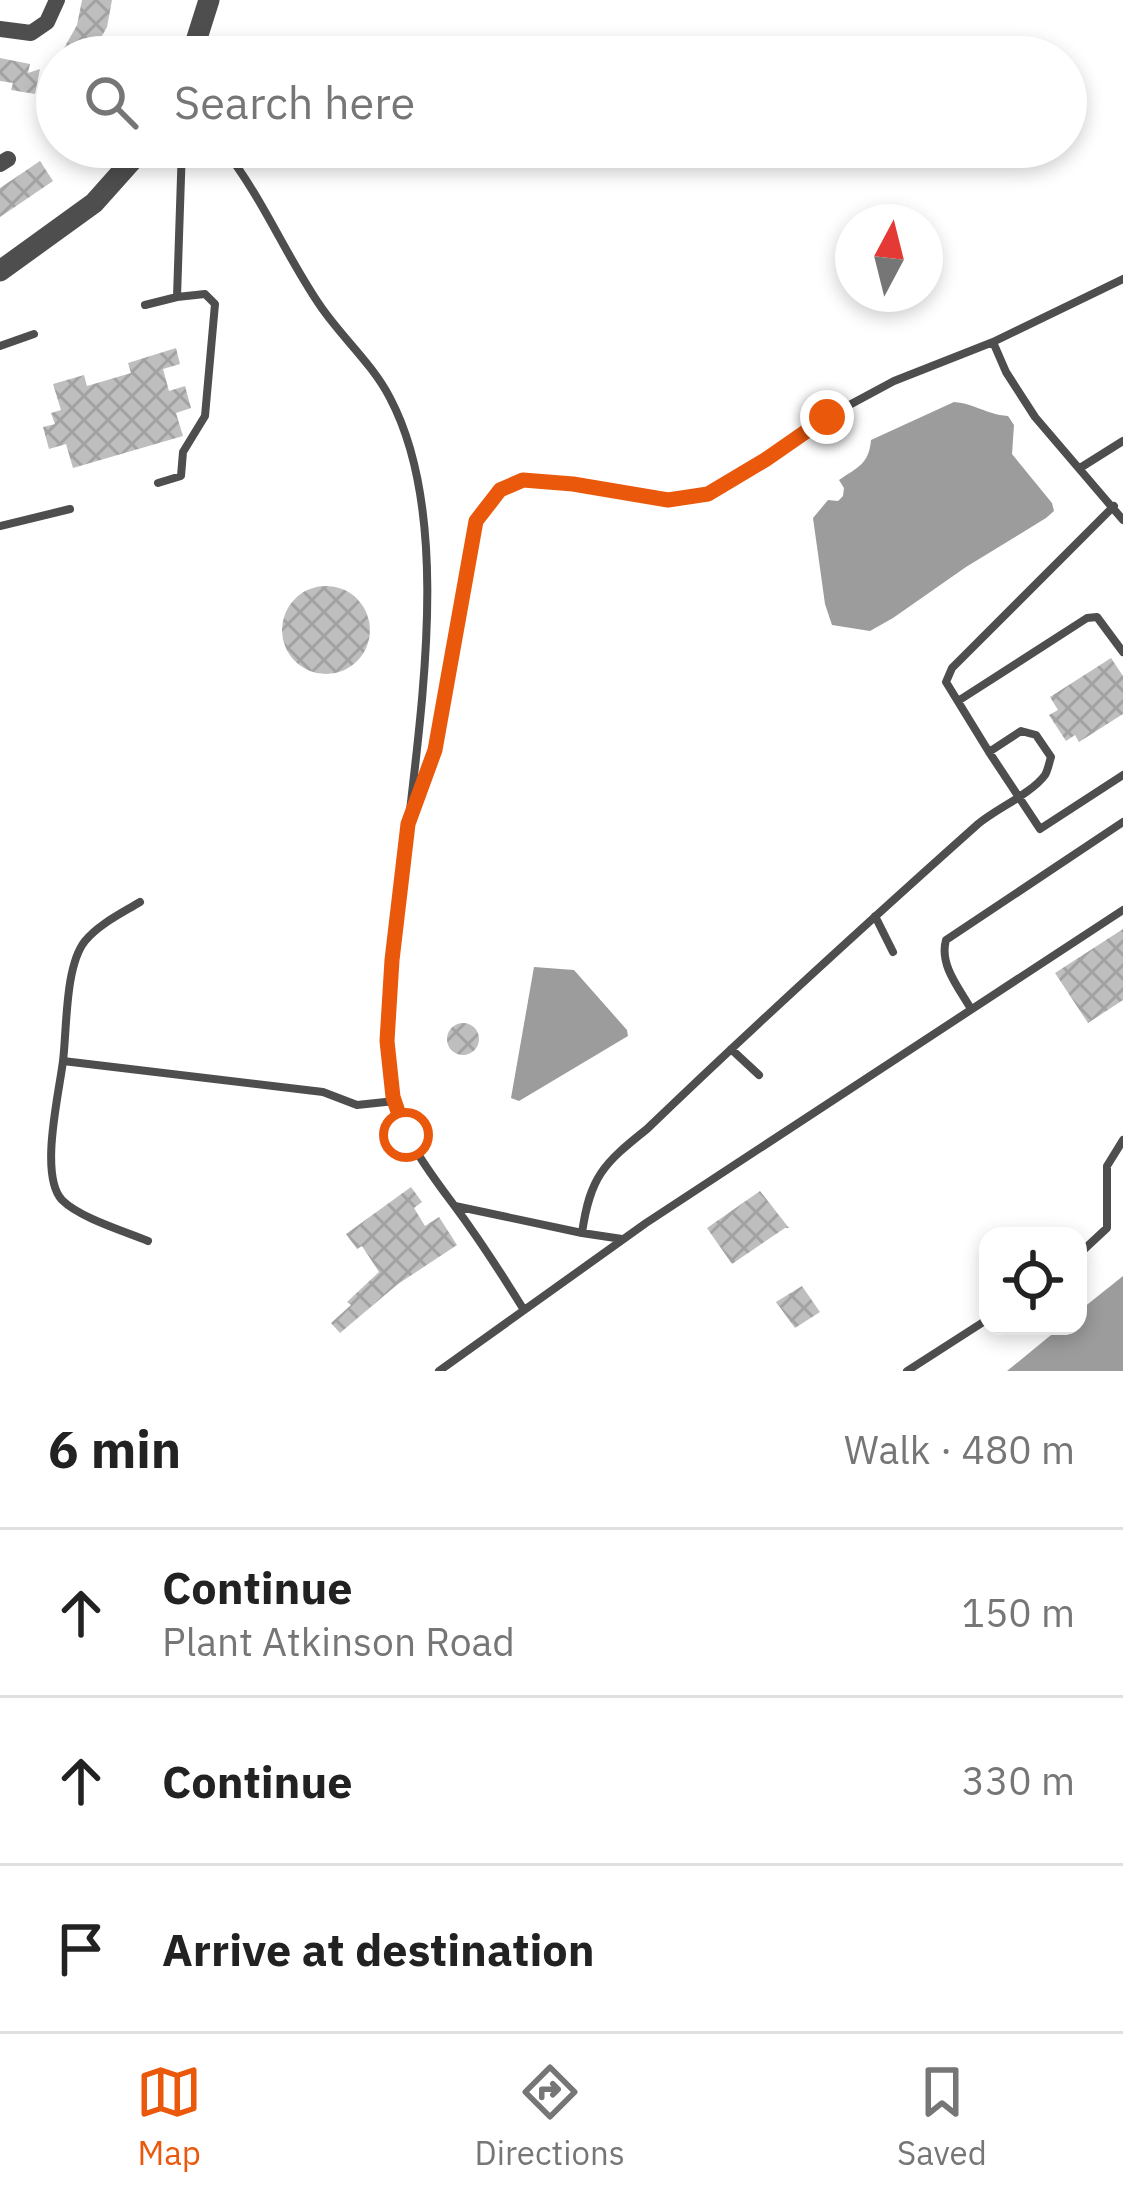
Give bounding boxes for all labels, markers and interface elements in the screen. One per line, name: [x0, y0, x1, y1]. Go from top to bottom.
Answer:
search box: [36, 36, 1087, 168]
icon: search: [78, 69, 144, 135]
text: Search here: [174, 73, 415, 131]
north arrow: [835, 204, 943, 312]
route end: [800, 390, 854, 444]
route start: [379, 1108, 433, 1162]
map controls: [979, 1227, 1087, 1335]
button: locate: [979, 1227, 1087, 1335]
text: 6 min: [48, 1416, 181, 1482]
text: Walk · 480 m: [844, 1424, 1075, 1475]
text: Continue: [162, 1558, 353, 1616]
icon: ahead: [48, 1580, 114, 1646]
text: 150 m: [962, 1587, 1075, 1638]
text: Plant Atkinson Road: [162, 1616, 515, 1667]
icon: ahead: [48, 1748, 114, 1814]
text: Continue: [162, 1752, 353, 1810]
text: 330 m: [962, 1755, 1075, 1806]
icon: arrive: [48, 1916, 114, 1982]
text: Arrive at destination: [162, 1920, 595, 1978]
tab: Map: [136, 2059, 202, 2174]
tab: Directions: [475, 2059, 625, 2174]
tab: Saved: [897, 2059, 987, 2174]

